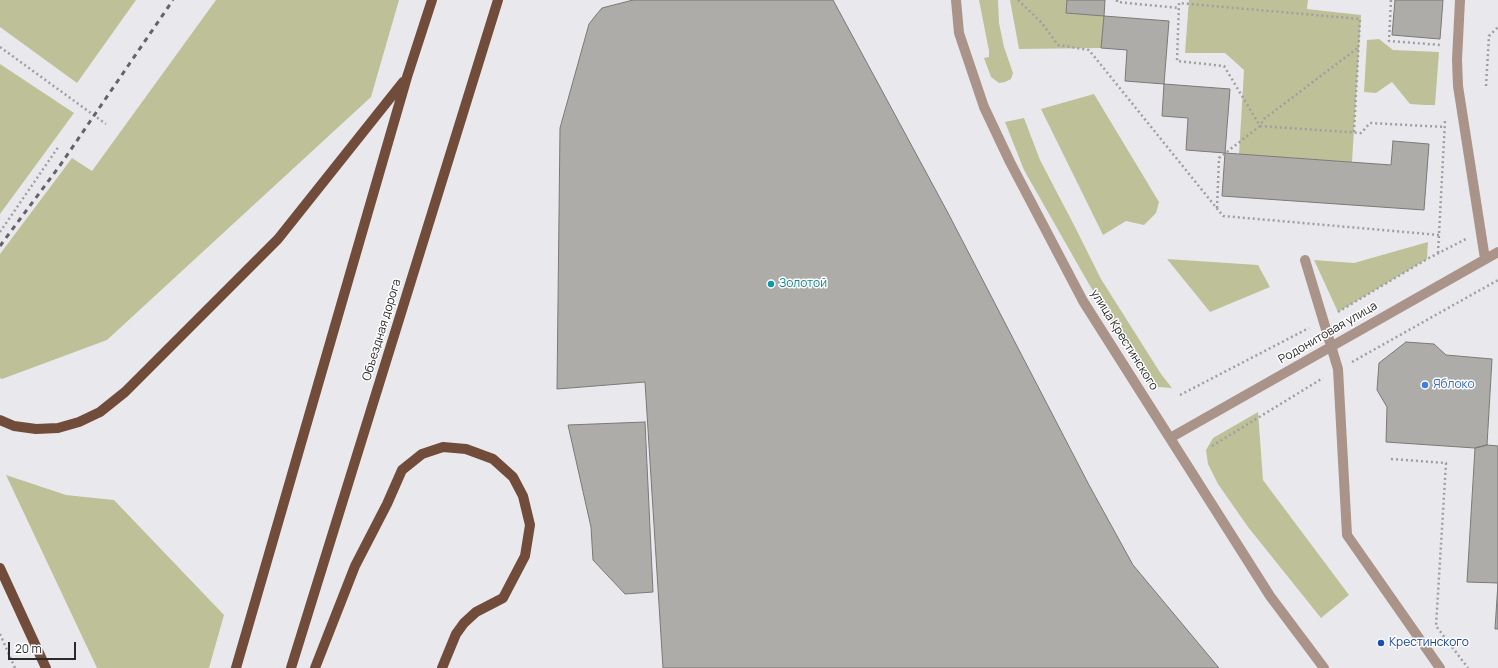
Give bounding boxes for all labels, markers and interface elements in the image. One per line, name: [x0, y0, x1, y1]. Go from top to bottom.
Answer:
street label: Объездная дорога: [360, 277, 404, 383]
place label: Золотой: [779, 277, 827, 291]
marker: Золотой: [766, 279, 776, 289]
street label: улица Крестинского: [1087, 287, 1161, 393]
street label: Родонитовая улица: [1276, 299, 1380, 367]
place label: Яблоко: [1433, 378, 1474, 392]
marker: Яблоко: [1420, 380, 1430, 390]
scale bar: [10, 634, 78, 660]
place label: Крестинского: [1389, 636, 1469, 650]
marker: Крестинского: [1376, 638, 1386, 648]
text: 20 m: [15, 640, 42, 657]

